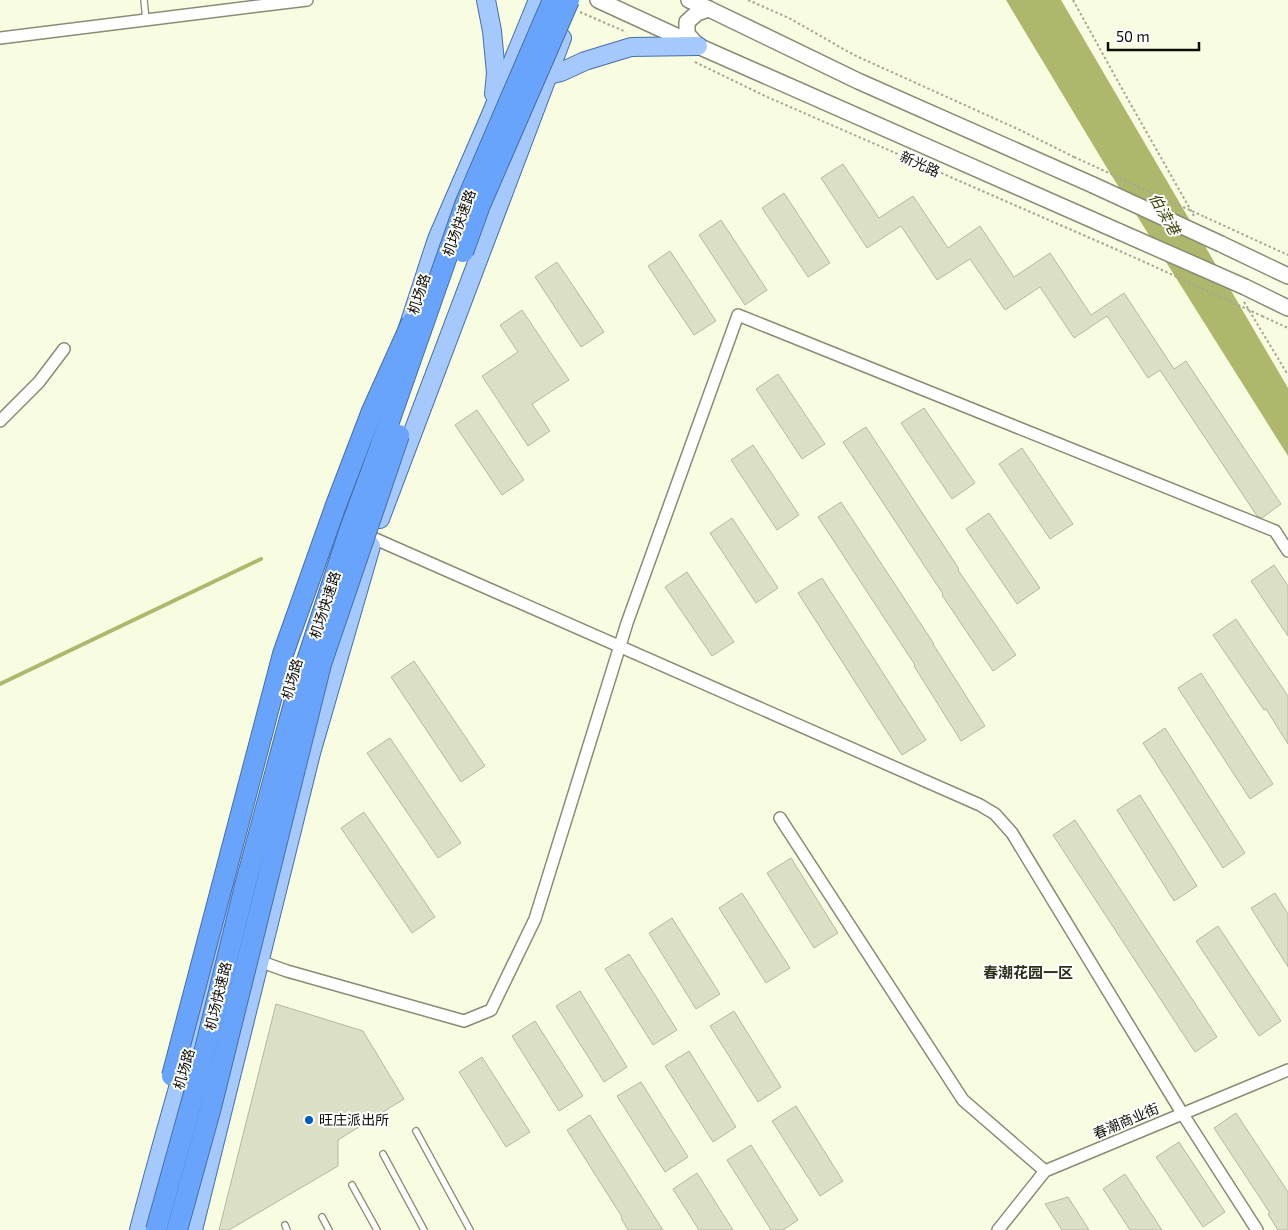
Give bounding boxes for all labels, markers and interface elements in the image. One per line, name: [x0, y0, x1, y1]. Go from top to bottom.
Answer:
scale bar: [1108, 20, 1199, 52]
text: 50 m: [1116, 27, 1150, 45]
street label: 新光路: [898, 147, 943, 180]
street label: 机场快速路: [439, 187, 478, 259]
water label: 伯渎港: [1146, 190, 1185, 239]
street label: 机场路: [404, 271, 433, 316]
street label: 机场快速路: [306, 569, 343, 641]
street label: 机场路: [278, 656, 305, 701]
street label: 机场快速路: [201, 960, 234, 1032]
district label: 春潮花园一区: [983, 963, 1073, 981]
street label: 机场路: [170, 1046, 197, 1091]
street label: 春潮商业街: [1090, 1099, 1161, 1142]
place label: 旺庄派出所: [319, 1111, 389, 1128]
marker: 旺庄派出所: [303, 1114, 315, 1126]

